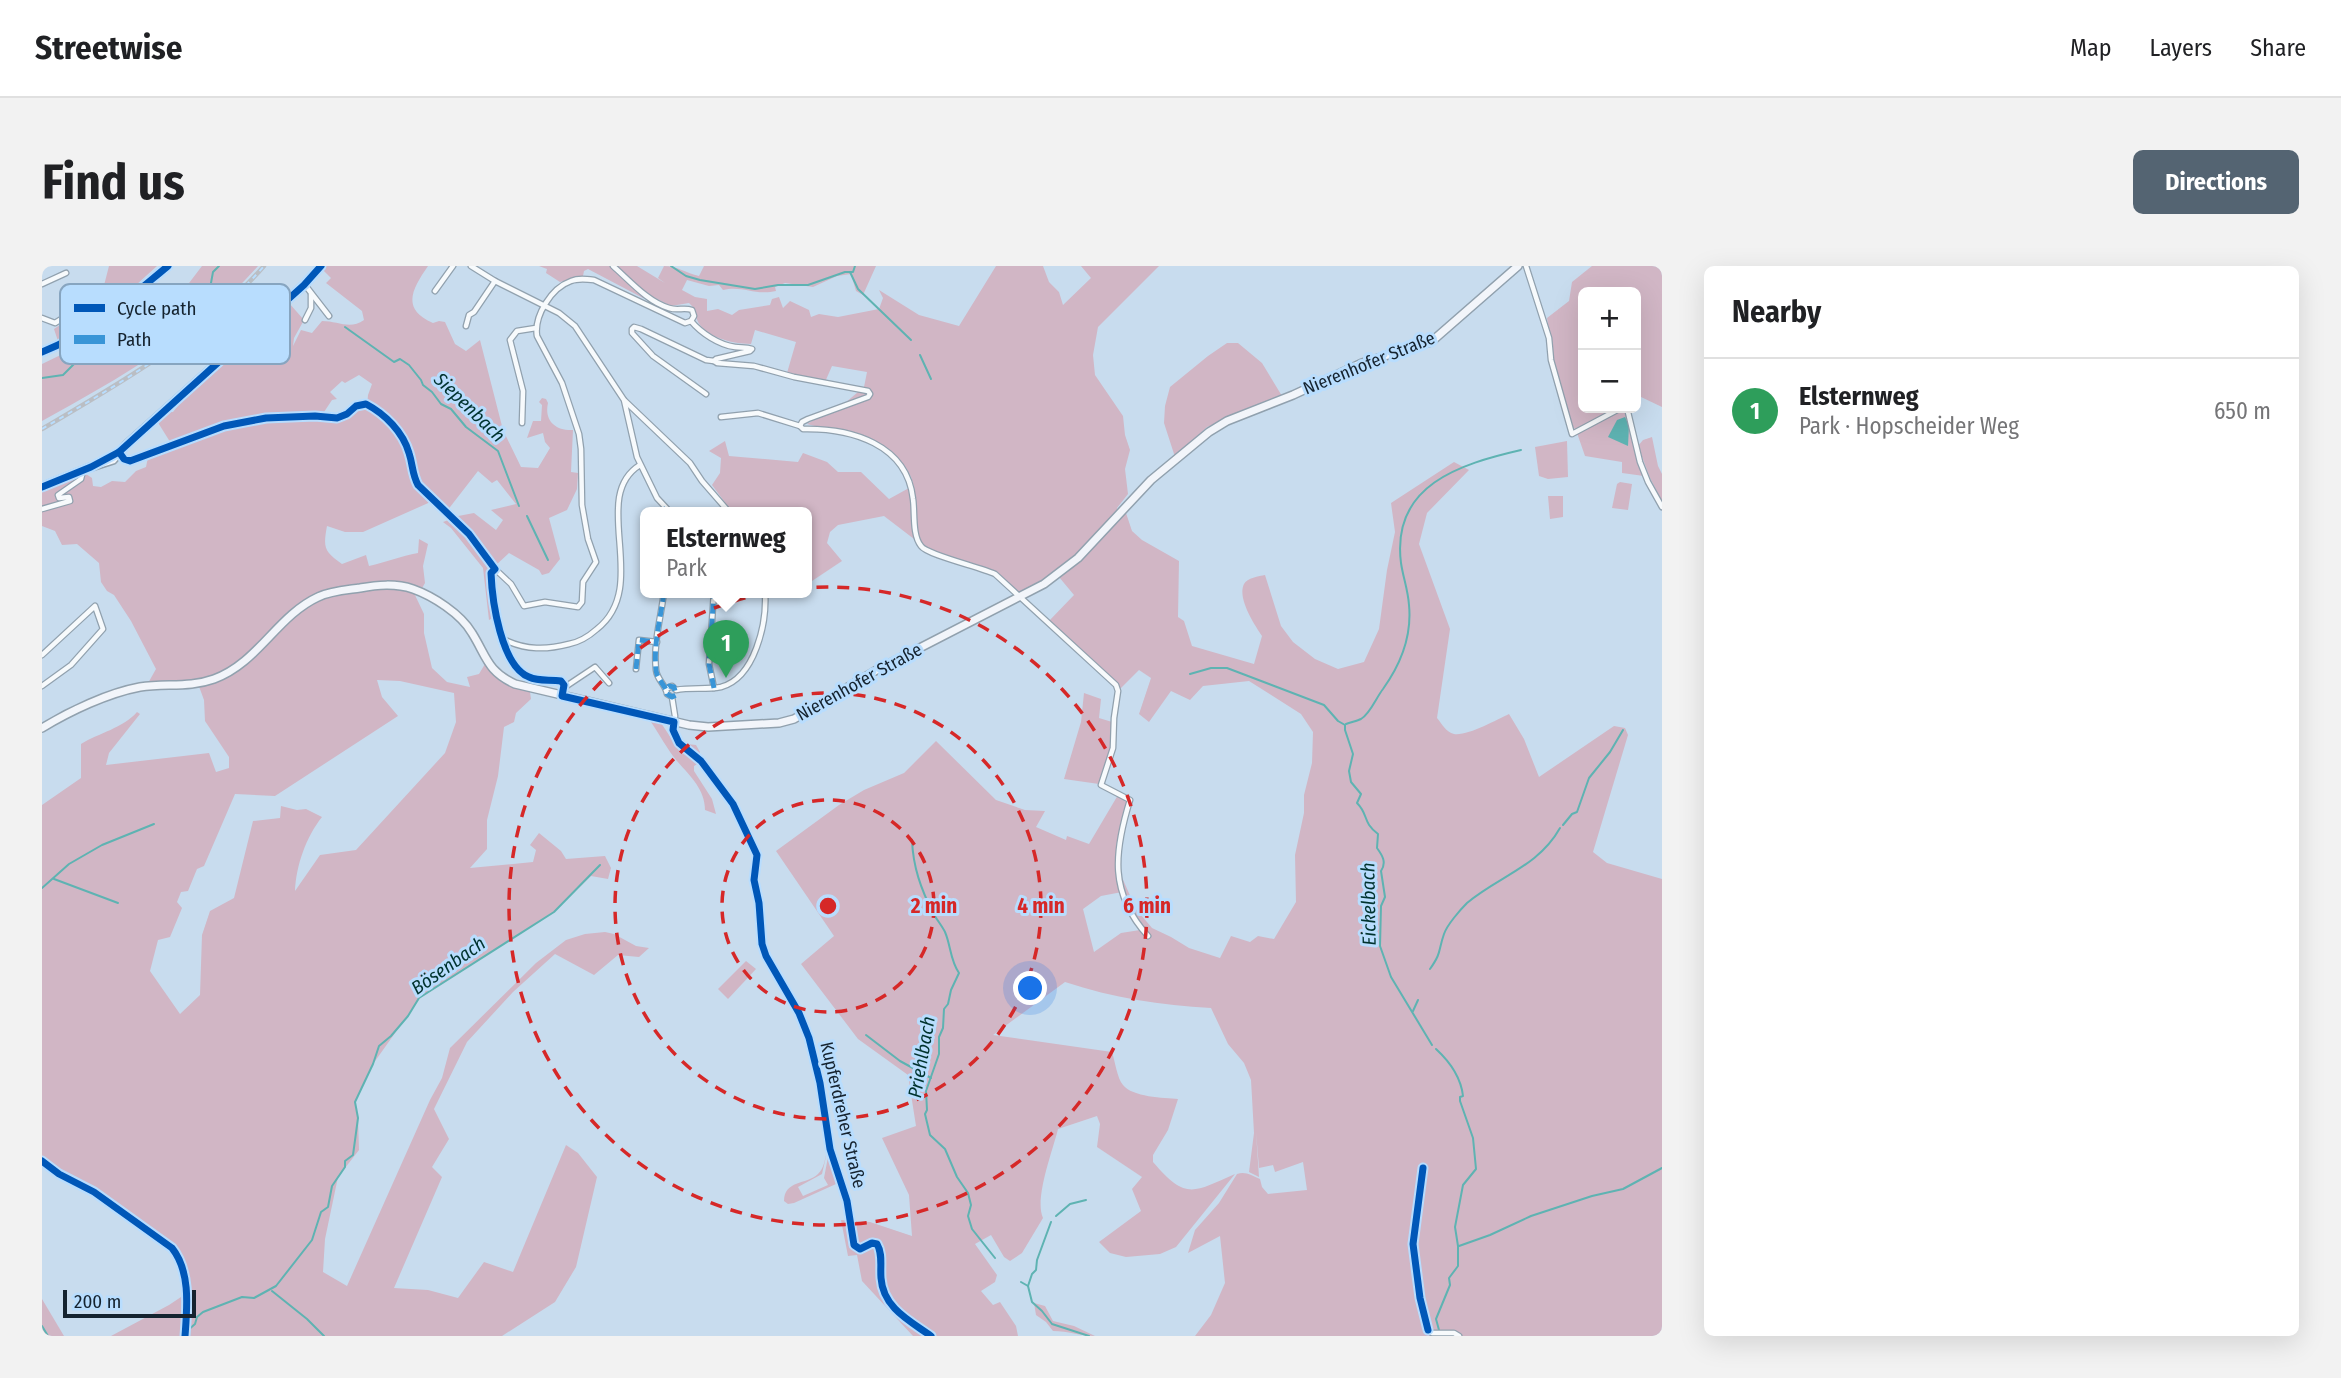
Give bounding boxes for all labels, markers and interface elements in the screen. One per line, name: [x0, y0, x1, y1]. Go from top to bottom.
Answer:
text: Streetwise: [35, 28, 182, 68]
text: Map: [2070, 34, 2112, 62]
text: Layers: [2150, 34, 2212, 62]
text: Share: [2250, 34, 2306, 62]
button: Directions: [2133, 150, 2299, 214]
text: Find us: [42, 153, 185, 212]
legend: [60, 284, 290, 364]
map controls: [1578, 287, 1641, 413]
button: +: [1578, 287, 1641, 350]
text: Nearby: [1732, 294, 1821, 330]
text: Cycle path: [117, 297, 196, 320]
street label: Nierenhofer Straße: [1300, 327, 1438, 399]
text: Path: [117, 328, 152, 351]
button: −: [1578, 350, 1641, 413]
water label: Siepenbach: [429, 367, 510, 447]
text: Elsternweg: [1799, 381, 1919, 412]
text: 1: [1750, 397, 1760, 425]
text: 650 m: [2214, 397, 2271, 425]
text: Park · Hopscheider Weg: [1799, 412, 2019, 440]
popup: [640, 507, 812, 598]
text: Elsternweg: [666, 523, 786, 554]
text: Park: [666, 554, 707, 582]
pin: 1: [703, 620, 749, 678]
street label: Nierenhofer Straße: [792, 638, 926, 726]
water label: Eickelbach: [1356, 862, 1381, 946]
text: 2 min: [910, 893, 957, 919]
text: 4 min: [1017, 893, 1065, 919]
text: 6 min: [1123, 893, 1171, 919]
centre of rings: [816, 894, 840, 918]
water label: Bösenbach: [407, 932, 490, 999]
your location: [1013, 971, 1047, 1005]
water label: Priehlbach: [903, 1014, 940, 1100]
street label: Kupferdreher Straße: [815, 1040, 871, 1190]
scale bar: [63, 1287, 196, 1319]
text: 200 m: [74, 1290, 121, 1313]

